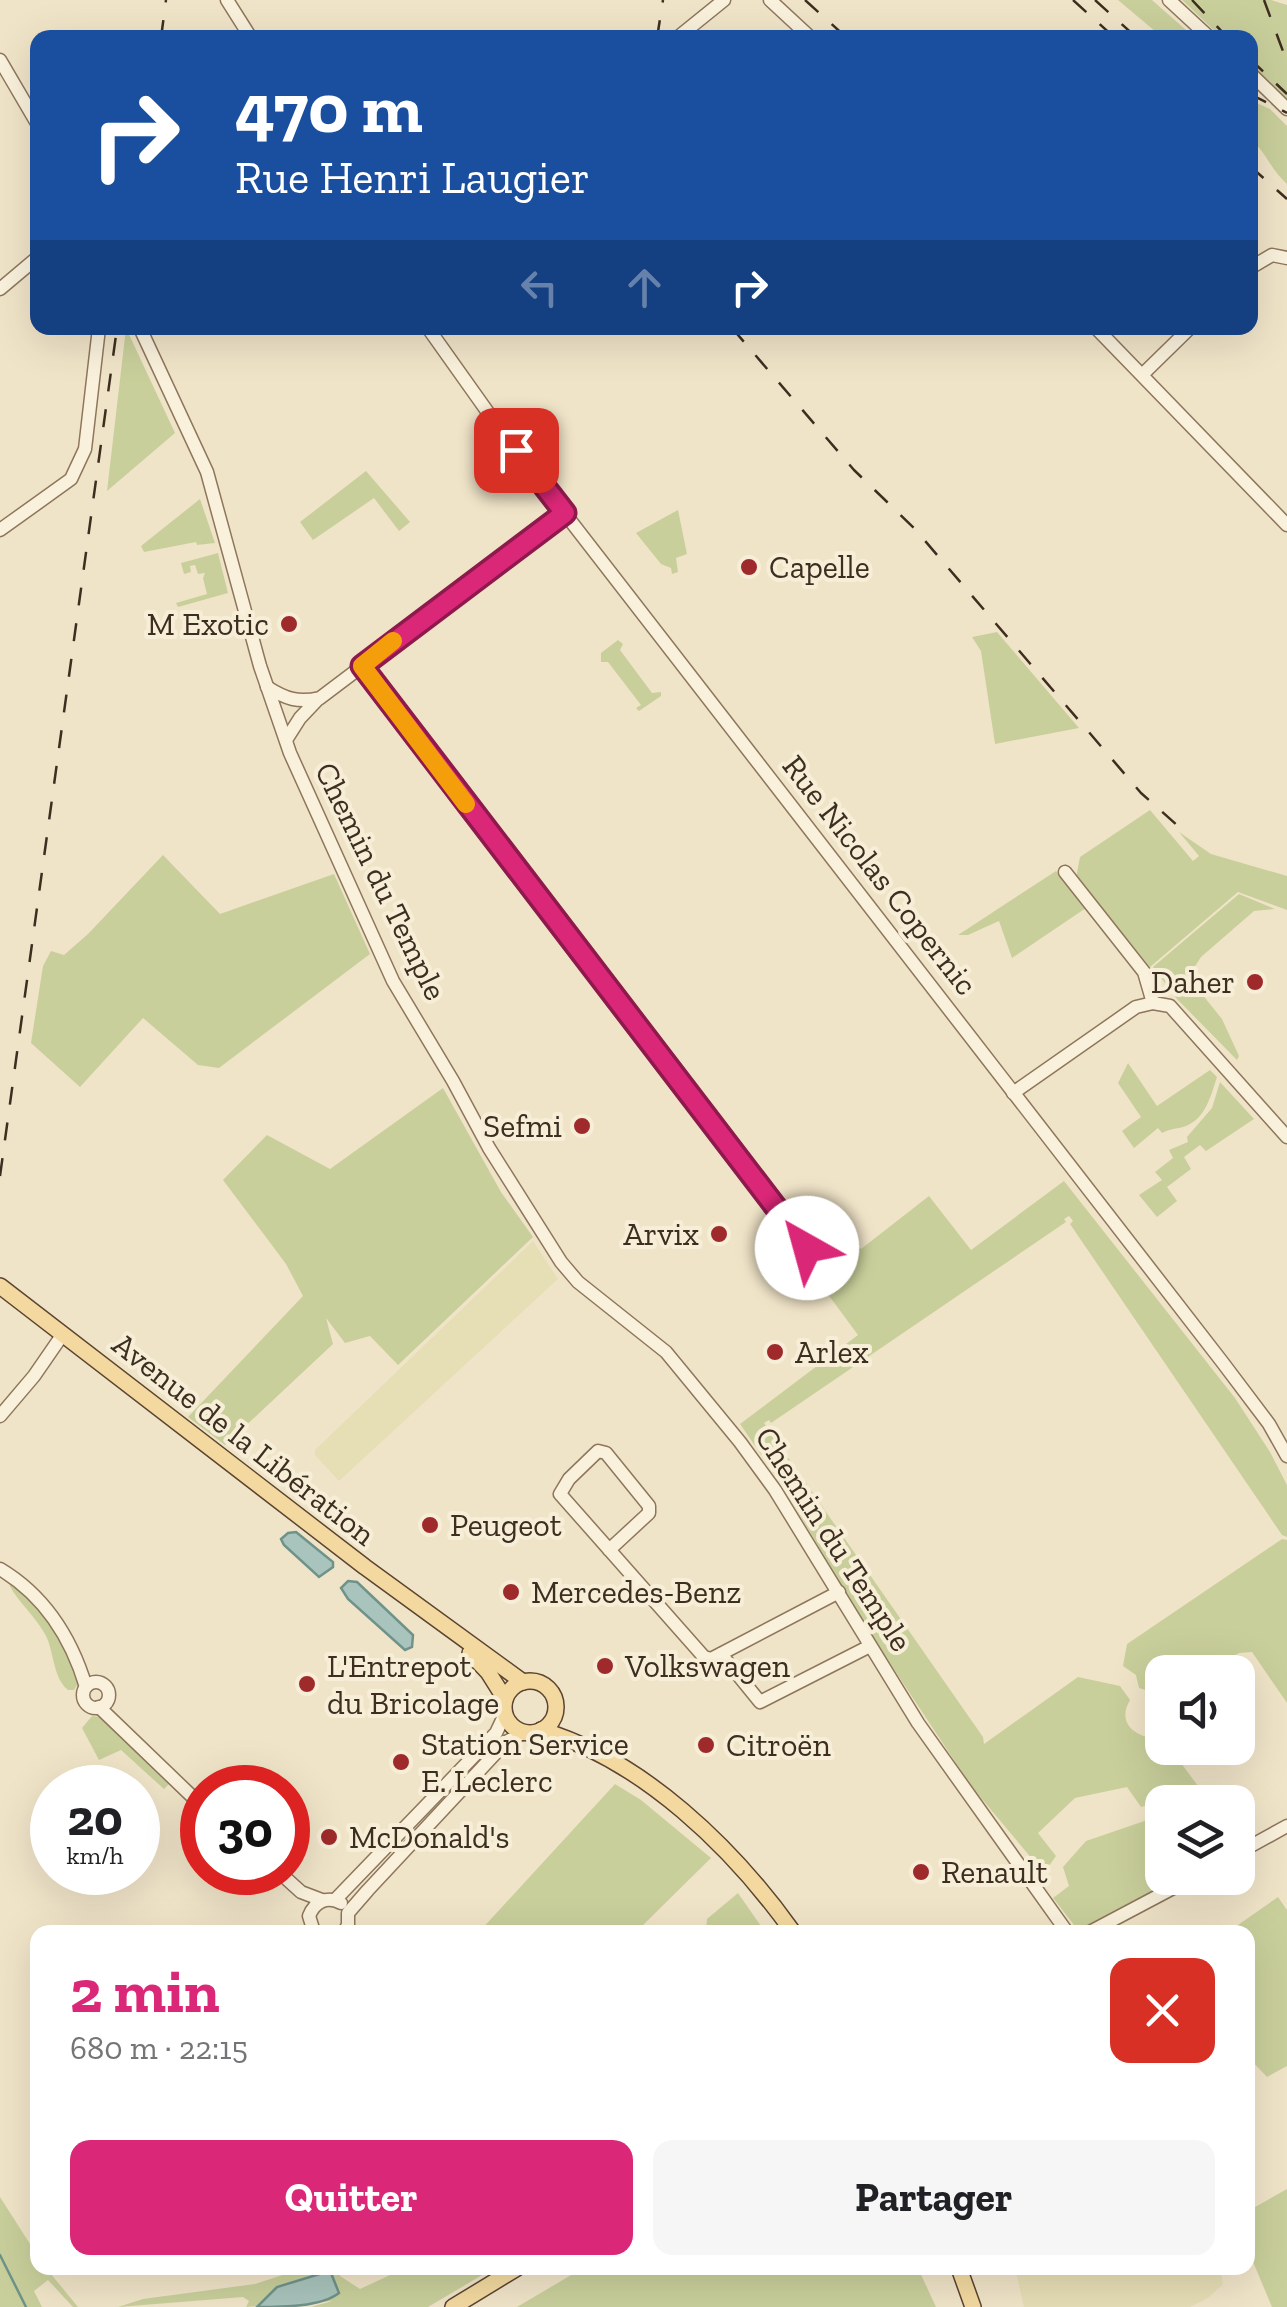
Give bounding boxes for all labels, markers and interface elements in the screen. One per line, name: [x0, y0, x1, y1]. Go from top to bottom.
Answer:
text: 470 m: [235, 66, 423, 150]
icon: right: [70, 70, 200, 200]
text: Rue Henri Laugier: [235, 151, 590, 205]
icon: left: [512, 260, 567, 315]
icon: ahead: [617, 260, 672, 315]
icon: right: [722, 260, 777, 315]
pin: [474, 408, 559, 493]
icon: arrive: [489, 423, 544, 478]
place label: Capelle: [769, 548, 870, 586]
marker: Capelle: [738, 556, 760, 578]
place label: M Exotic: [147, 605, 269, 643]
marker: M Exotic: [278, 613, 300, 635]
street label: Rue Nicolas Copernic: [775, 748, 985, 1002]
street label: Chemin du Temple: [307, 756, 455, 1006]
place label: Daher: [1151, 963, 1235, 1001]
marker: Daher: [1244, 971, 1266, 993]
place label: Sefmi: [483, 1107, 562, 1145]
marker: Sefmi: [571, 1115, 593, 1137]
position arrow: [755, 1196, 859, 1300]
place label: Arvix: [623, 1215, 699, 1253]
marker: Arvix: [708, 1223, 730, 1245]
street label: Avenue de la Libération: [105, 1325, 383, 1554]
place label: Arlex: [795, 1333, 869, 1371]
marker: Arlex: [764, 1341, 786, 1363]
street label: Chemin du Temple: [747, 1420, 921, 1658]
place label: Peugeot: [450, 1506, 562, 1544]
marker: Peugeot: [419, 1514, 441, 1536]
place label: Mercedes-Benz: [531, 1573, 741, 1611]
marker: Mercedes-Benz: [500, 1581, 522, 1603]
place label: L'Entrepot du Bricolage: [327, 1647, 499, 1722]
place label: Volkswagen: [624, 1647, 791, 1685]
marker: Volkswagen: [594, 1655, 616, 1677]
map controls: [1145, 1655, 1255, 1895]
button: sound: [1145, 1655, 1255, 1765]
marker: L'Entrepot du Bricolage: [296, 1673, 318, 1695]
place label: Station Service E. Leclerc: [421, 1725, 629, 1800]
place label: Citroën: [726, 1726, 831, 1764]
marker: Citroën: [695, 1734, 717, 1756]
marker: Station Service E. Leclerc: [390, 1751, 412, 1773]
speed limit sign: 30: [180, 1765, 310, 1895]
button: layers: [1145, 1785, 1255, 1895]
text: 20: [67, 1788, 123, 1848]
place label: McDonald's: [349, 1818, 510, 1856]
marker: McDonald's: [318, 1826, 340, 1848]
text: km/h: [66, 1840, 124, 1870]
place label: Renault: [941, 1853, 1048, 1891]
marker: Renault: [910, 1861, 932, 1883]
text: 2 min: [70, 1955, 220, 2027]
button: close: [1110, 1958, 1215, 2063]
text: 680 m · 22:15: [70, 2029, 248, 2067]
button: Quitter: [70, 2140, 633, 2255]
button: Partager: [653, 2140, 1215, 2255]

